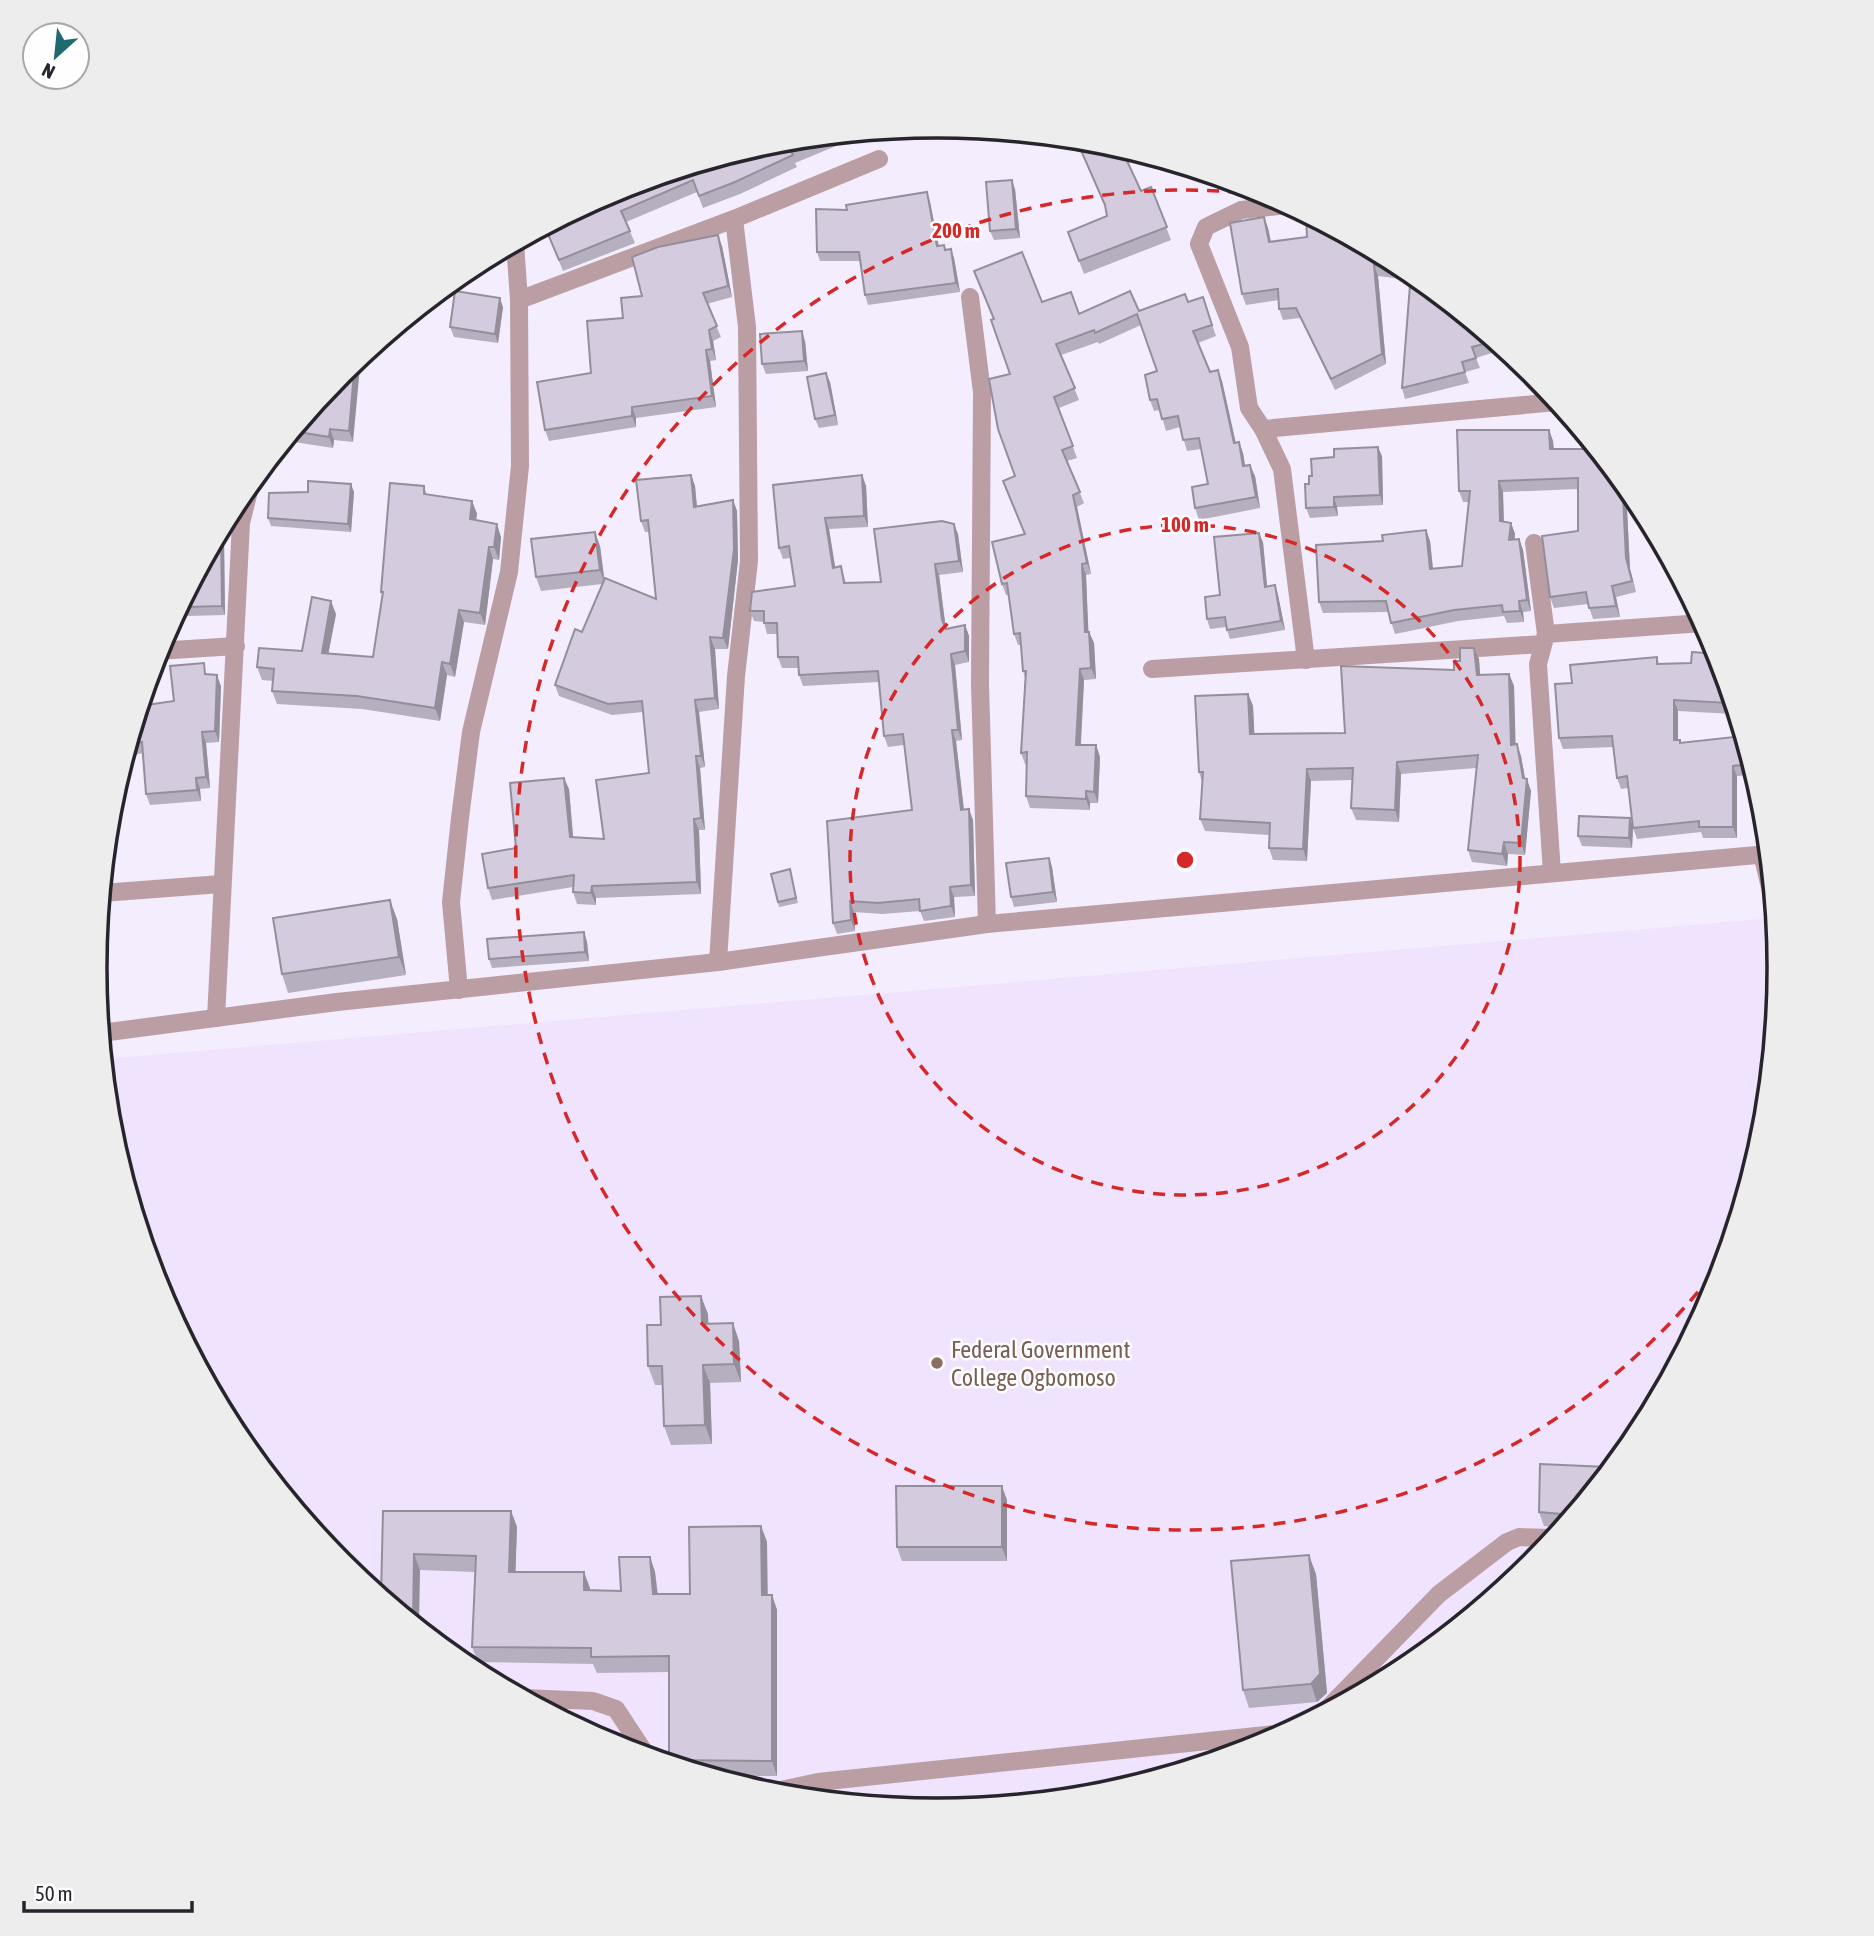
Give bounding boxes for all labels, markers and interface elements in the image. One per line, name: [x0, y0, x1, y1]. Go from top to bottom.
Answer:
north arrow: [21, 21, 91, 91]
text: N: [38, 59, 58, 83]
text: 200 m: [932, 218, 980, 242]
text: 100 m: [1161, 512, 1209, 536]
centre of rings: [1173, 848, 1197, 872]
place label: Federal Government College Ogbomoso: [951, 1336, 1130, 1391]
marker: Federal Government College Ogbomoso: [929, 1355, 945, 1371]
scale bar: [24, 1870, 192, 1914]
text: 50 m: [35, 1881, 73, 1905]

